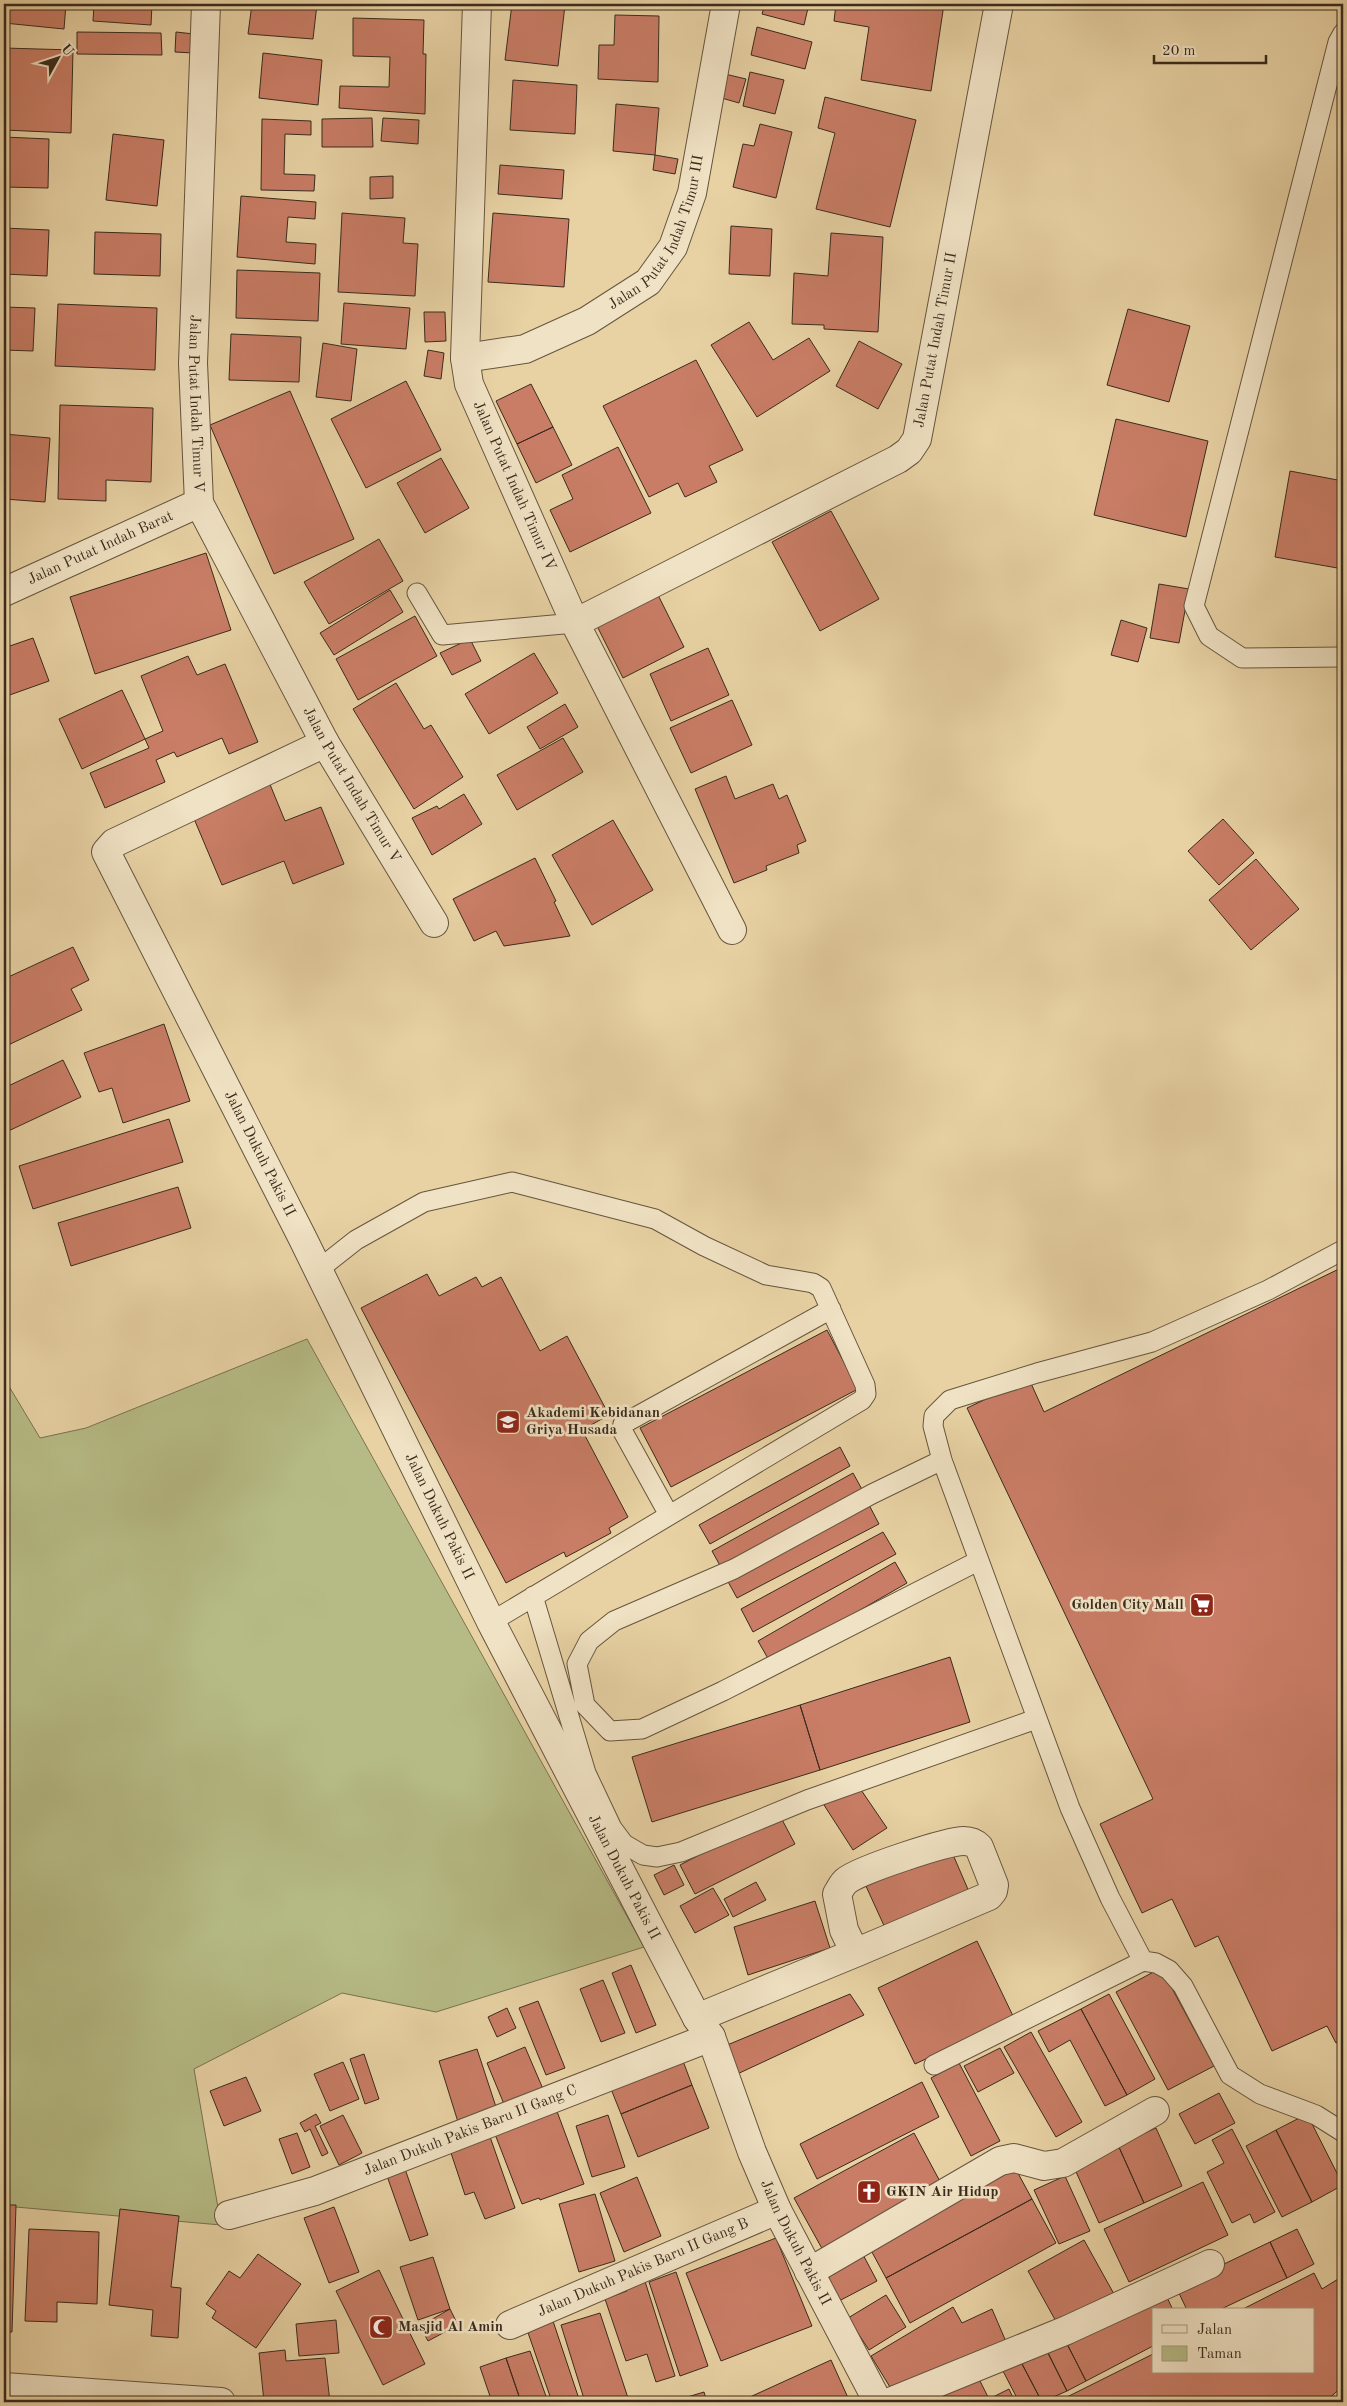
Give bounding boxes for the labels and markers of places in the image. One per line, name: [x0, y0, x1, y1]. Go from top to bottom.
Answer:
place label: Akademi Kebidanan Griya Husada: [526, 1406, 660, 1438]
school or university icon: Akademi Kebidanan Griya Husada: [495, 1409, 521, 1435]
supermarket icon: Golden City Mall: [1189, 1592, 1215, 1618]
place label: Golden City Mall: [1071, 1598, 1184, 1613]
church icon: GKIN Air Hidup: [856, 2179, 882, 2205]
place label: GKIN Air Hidup: [886, 2185, 998, 2200]
mosque icon: Masjid Al Amin: [368, 2314, 394, 2340]
place label: Masjid Al Amin: [398, 2320, 503, 2335]

